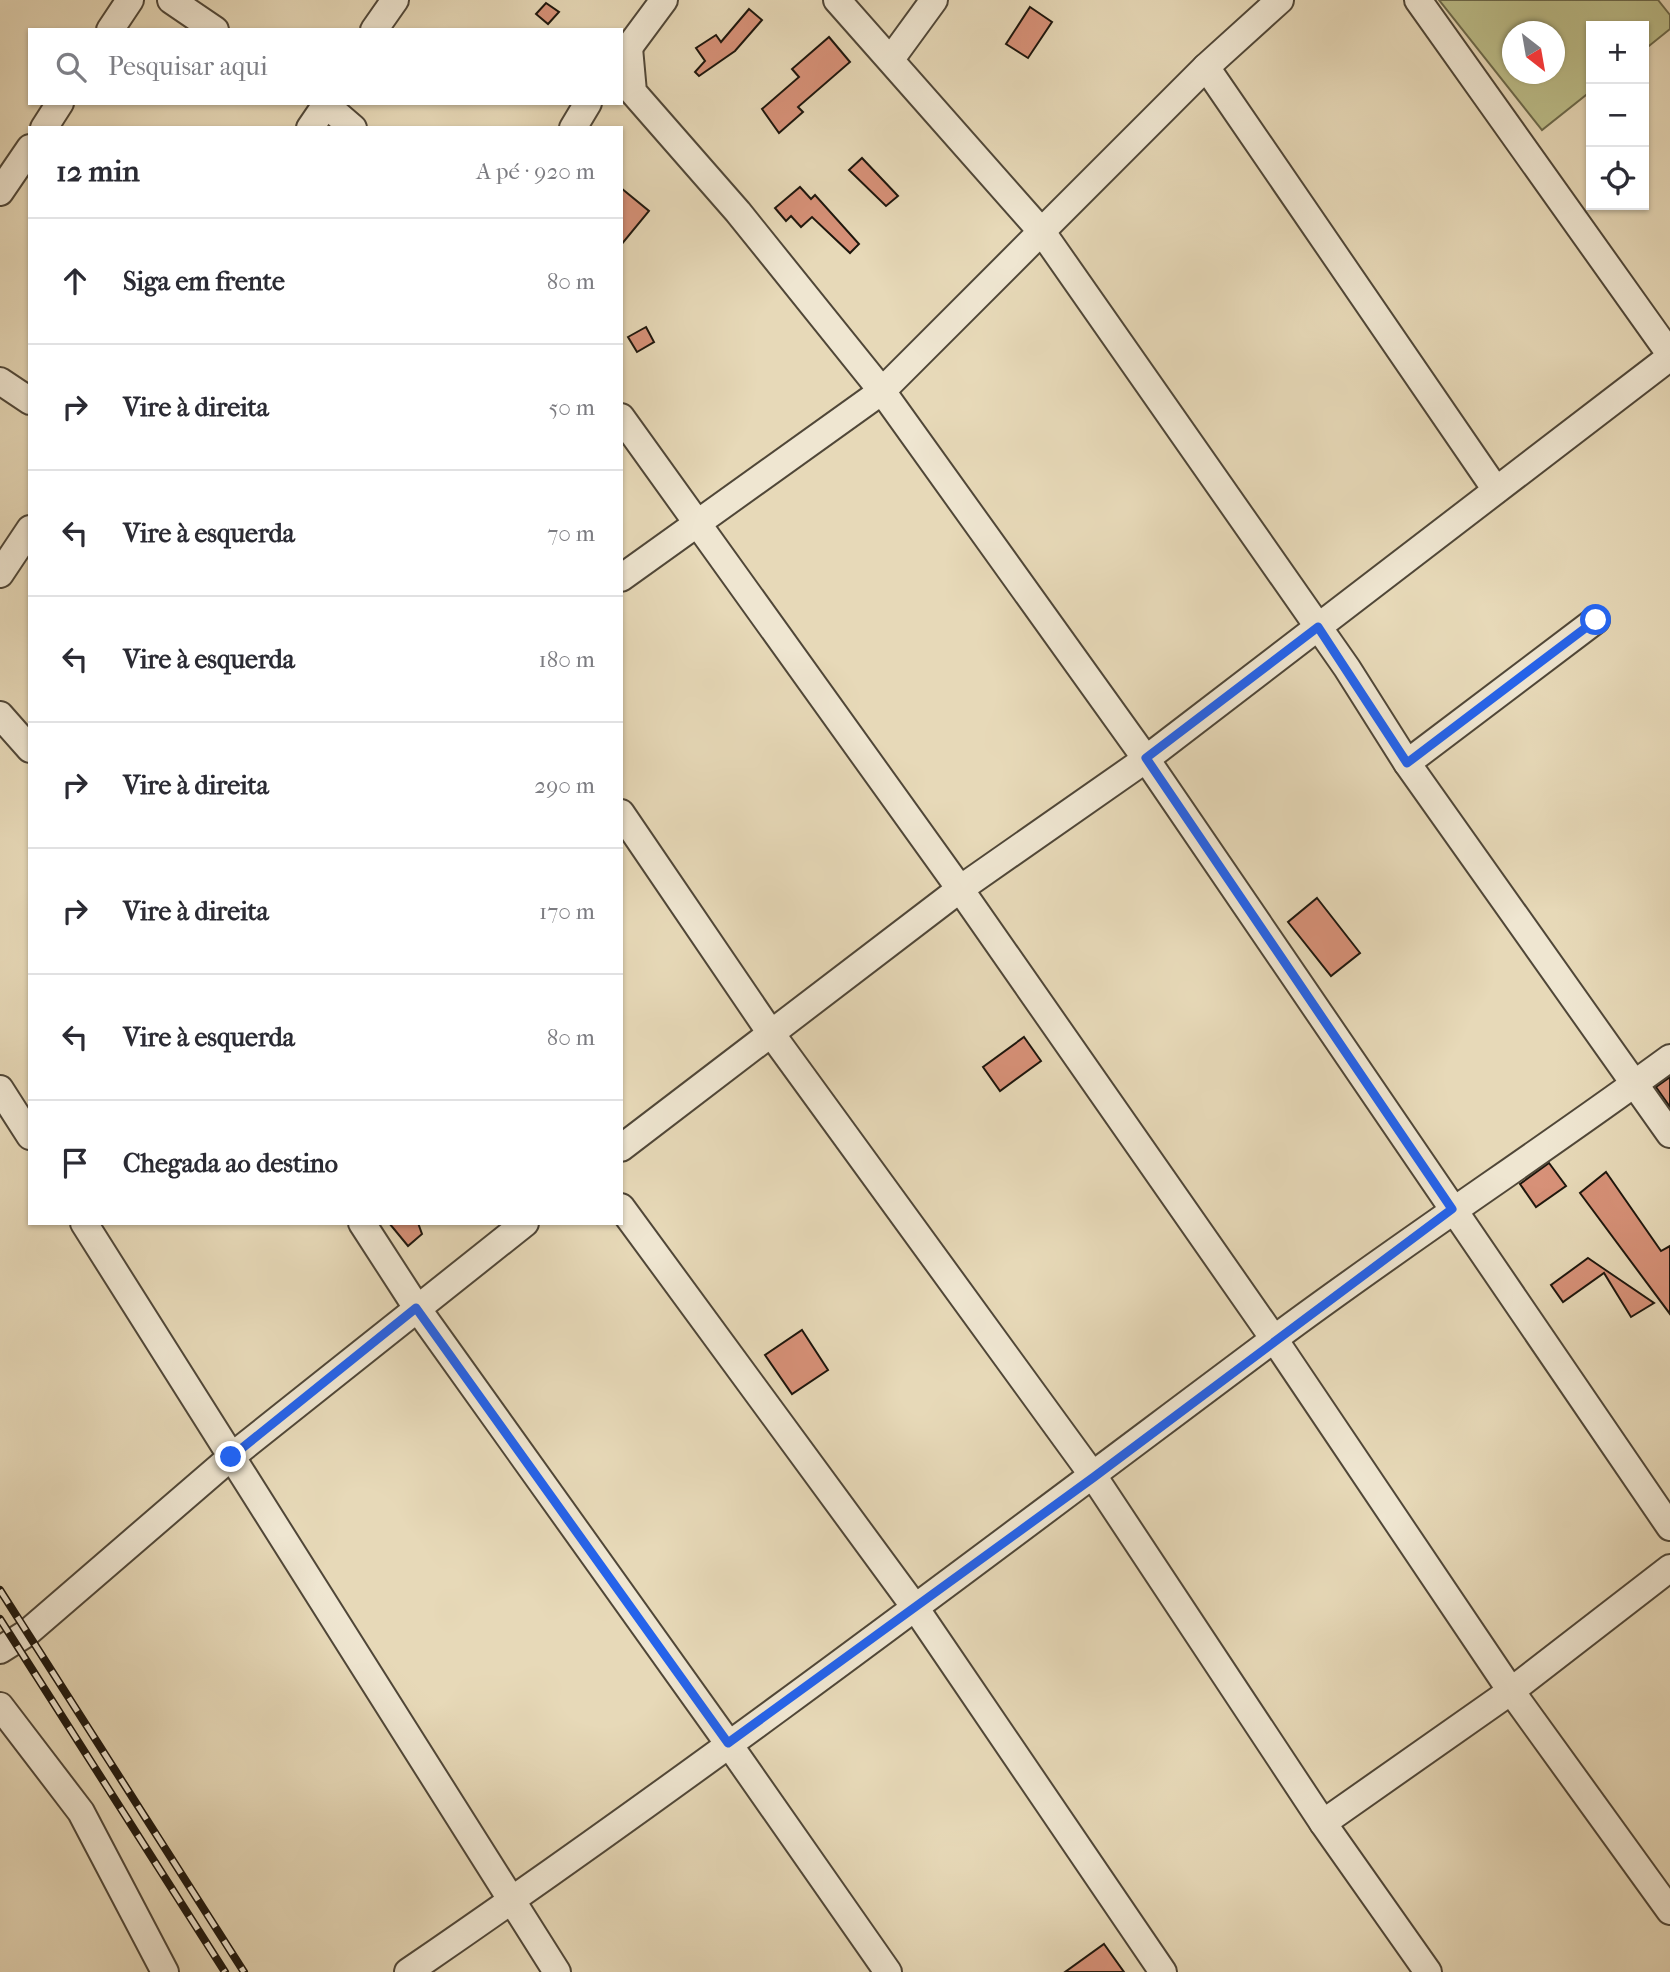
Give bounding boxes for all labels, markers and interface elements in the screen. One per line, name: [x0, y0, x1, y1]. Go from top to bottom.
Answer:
north arrow: [1502, 21, 1565, 84]
map controls: [1586, 21, 1649, 210]
button: +: [1586, 21, 1649, 84]
search box: [28, 28, 623, 105]
icon: search: [52, 48, 90, 86]
text: Pesquisar aqui: [108, 51, 268, 82]
button: −: [1586, 84, 1649, 147]
button: locate: [1586, 147, 1649, 210]
text: 12 min: [56, 154, 140, 189]
text: A pé · 920 m: [476, 158, 595, 185]
icon: ahead: [56, 262, 94, 300]
text: Siga em frente: [123, 266, 285, 297]
text: 80 m: [547, 268, 595, 295]
icon: right: [56, 388, 94, 426]
text: Vire à direita: [123, 392, 269, 423]
text: 50 m: [548, 394, 595, 421]
icon: left: [56, 514, 94, 552]
text: Vire à esquerda: [123, 518, 295, 549]
text: 70 m: [547, 520, 595, 547]
route start: [1580, 604, 1611, 635]
icon: left: [56, 640, 94, 678]
text: Vire à esquerda: [123, 644, 295, 675]
text: 180 m: [538, 646, 595, 673]
icon: right: [56, 766, 94, 804]
text: Vire à direita: [123, 770, 269, 801]
text: 290 m: [534, 772, 595, 799]
icon: right: [56, 892, 94, 930]
text: Vire à direita: [123, 896, 269, 927]
text: 170 m: [539, 898, 595, 925]
icon: left: [56, 1018, 94, 1056]
text: Vire à esquerda: [123, 1022, 295, 1053]
text: 80 m: [547, 1024, 595, 1051]
icon: arrive: [56, 1144, 94, 1182]
text: Chegada ao destino: [123, 1148, 338, 1179]
route end: [215, 1441, 246, 1472]

